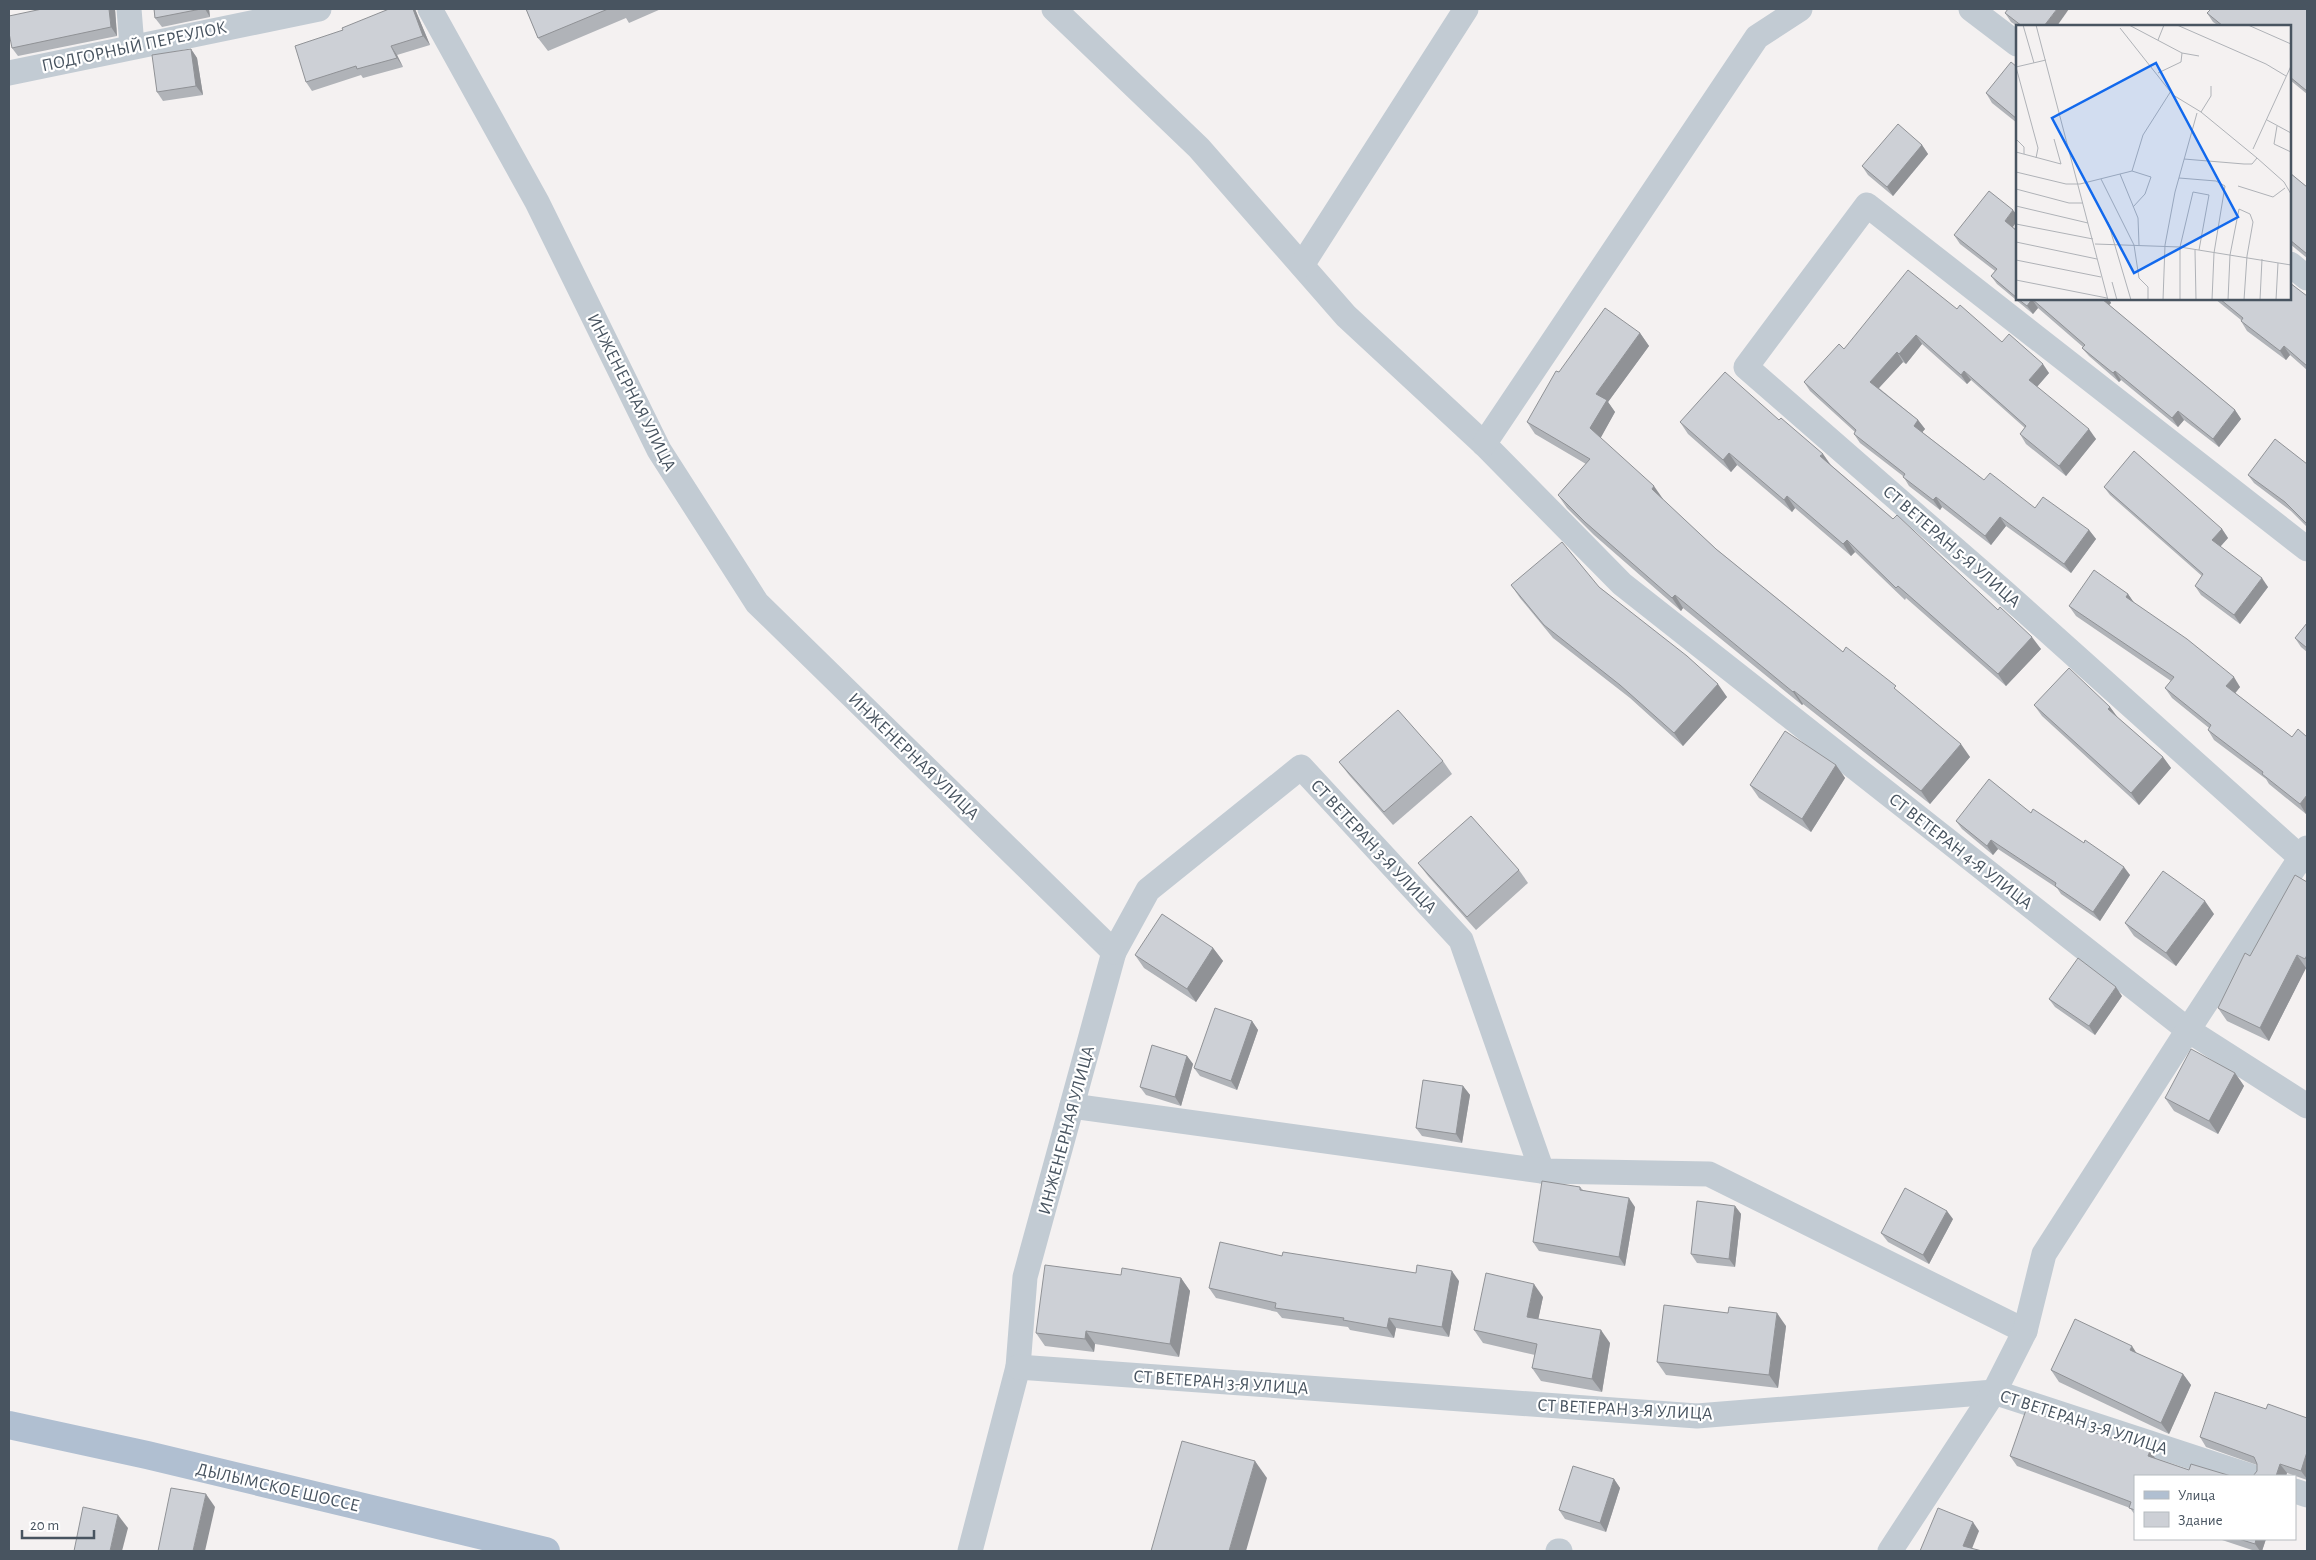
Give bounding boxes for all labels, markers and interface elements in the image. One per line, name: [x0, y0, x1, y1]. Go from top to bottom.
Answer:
street label: ПОДГОРНЫЙ ПЕРЕУЛОК: [40, 16, 229, 75]
inset map: [2016, 25, 2291, 300]
street label: ИНЖЕНЕРНАЯ УЛИЦА: [584, 311, 679, 475]
street label: СТ ВЕТЕРАН 5-Я УЛИЦА: [1879, 482, 2024, 611]
street label: ИНЖЕНЕРНАЯ УЛИЦА: [844, 690, 982, 824]
street label: СТ ВЕТЕРАН 3-Я УЛИЦА: [1307, 776, 1440, 917]
street label: СТ ВЕТЕРАН 4-Я УЛИЦА: [1885, 790, 2036, 914]
street label: ИНЖЕНЕРНАЯ УЛИЦА: [1036, 1043, 1098, 1217]
street label: СТ ВЕТЕРАН 3-Я УЛИЦА: [1133, 1368, 1309, 1398]
street label: СТ ВЕТЕРАН 3-Я УЛИЦА: [1998, 1387, 2170, 1459]
street label: СТ ВЕТЕРАН 3-Я УЛИЦА: [1537, 1396, 1713, 1424]
street label: ДЫЛЫМСКОЕ ШОССЕ: [194, 1460, 361, 1516]
legend: [2134, 1475, 2296, 1540]
text: Улица: [2178, 1488, 2215, 1503]
scale bar: [22, 1508, 95, 1540]
text: Здание: [2178, 1513, 2223, 1528]
text: 20 m: [30, 1518, 59, 1533]

